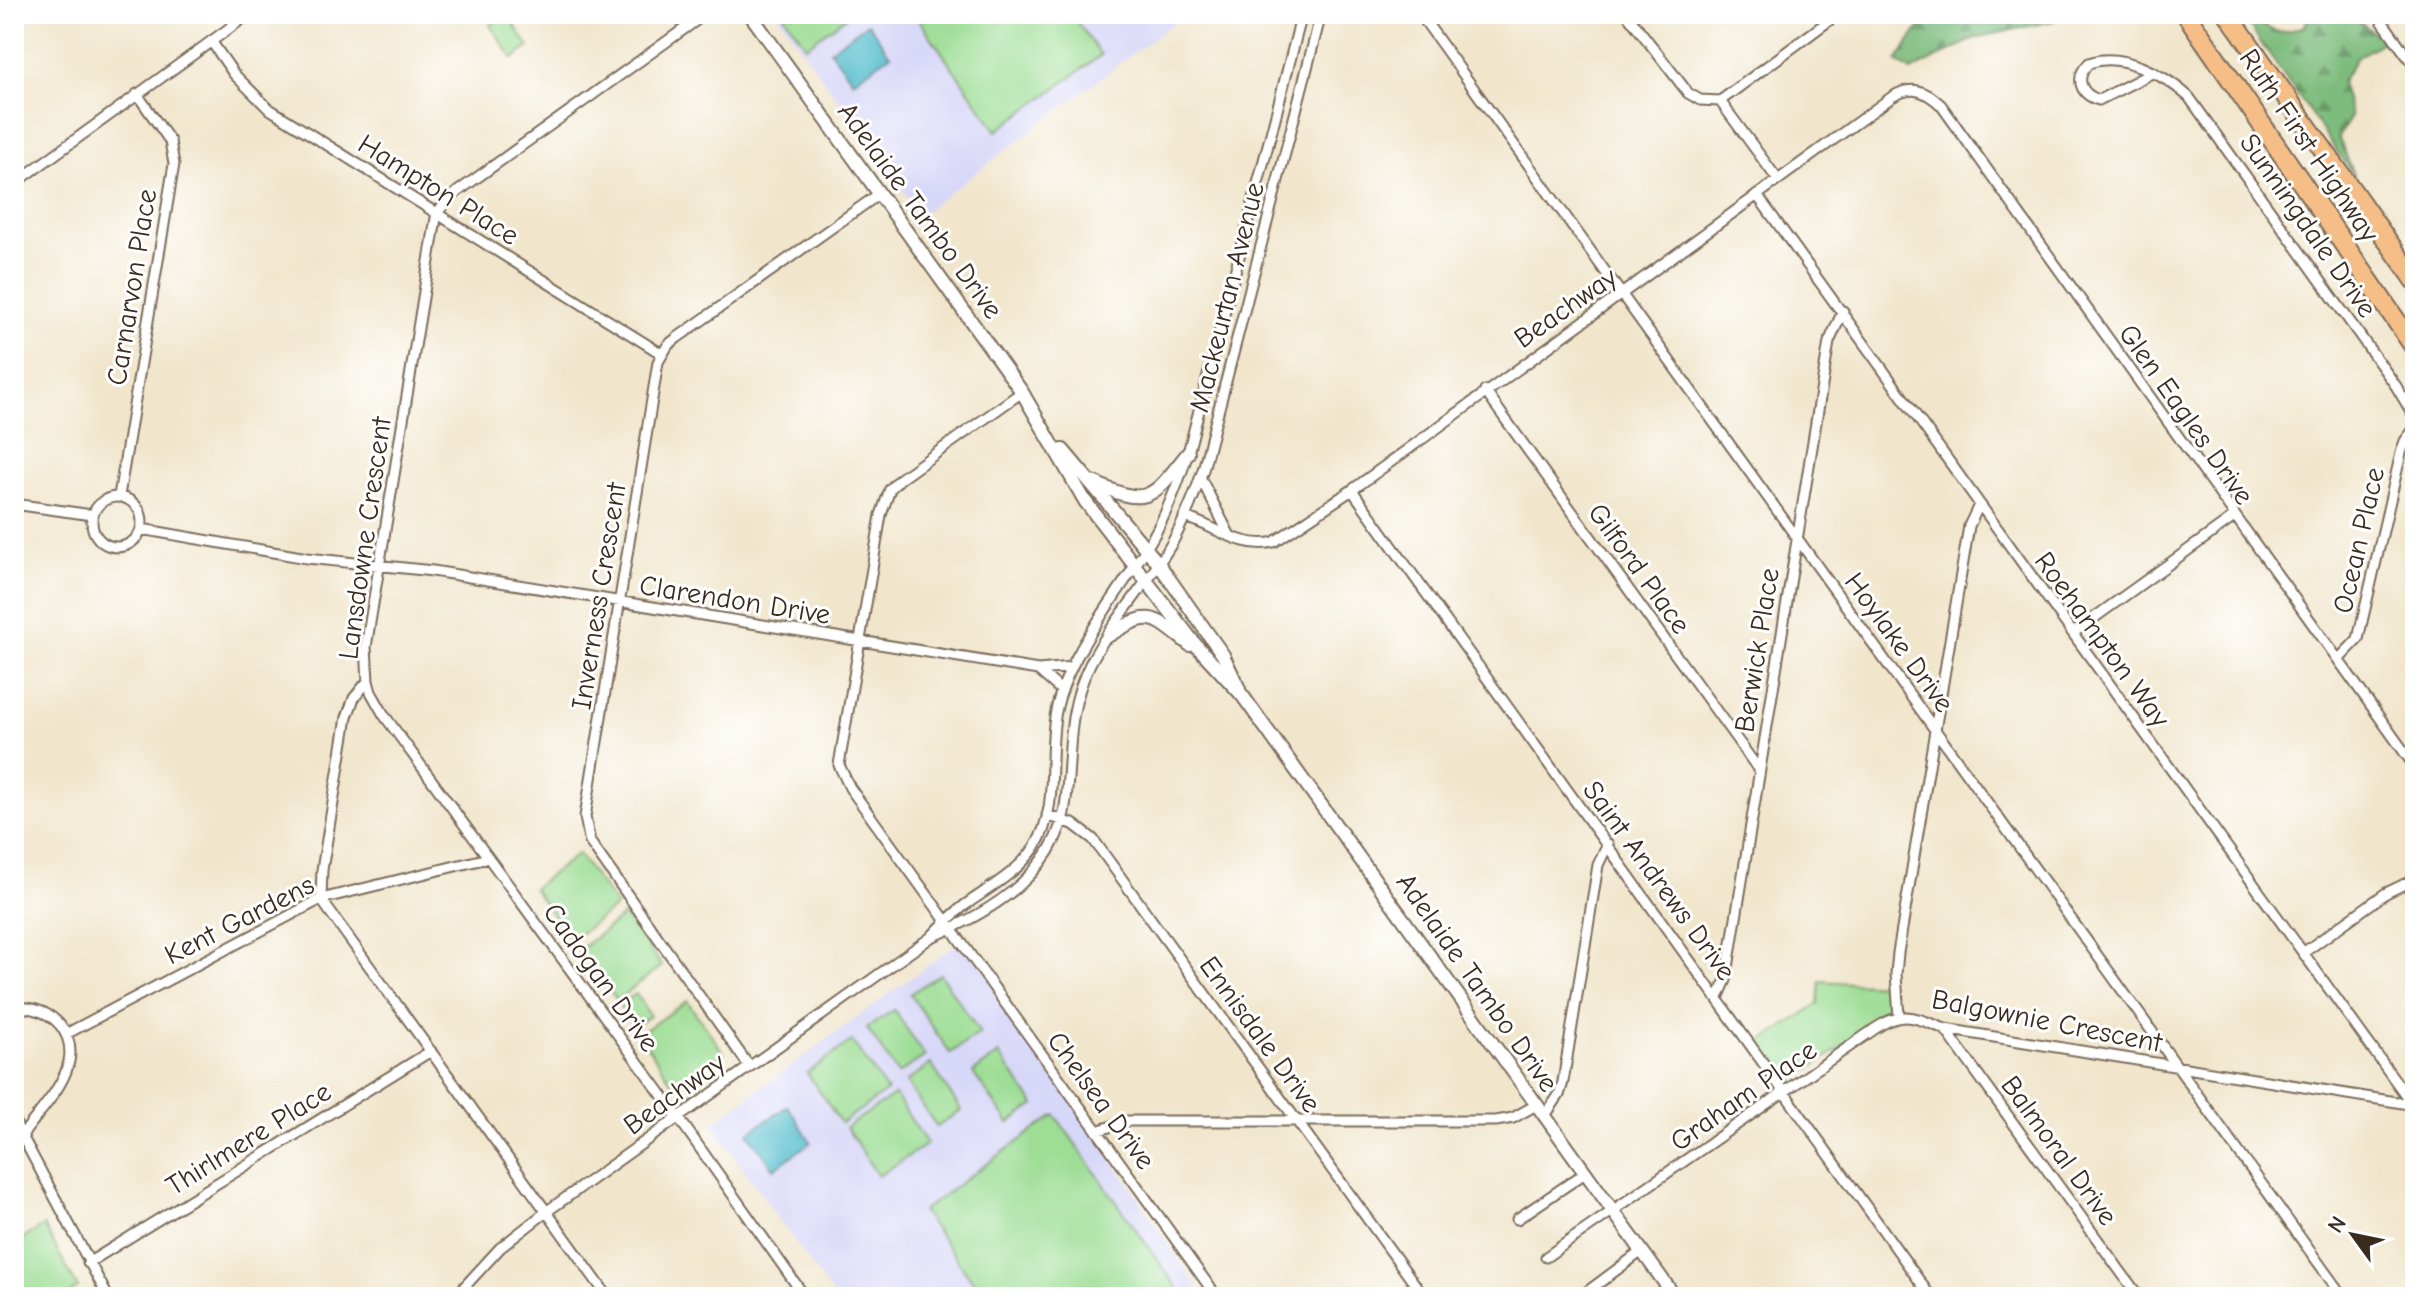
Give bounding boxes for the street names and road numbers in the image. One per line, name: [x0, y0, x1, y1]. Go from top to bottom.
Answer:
street label: Ruth First Highway: [2233, 43, 2386, 248]
street label: Adelaide Tambo Drive: [831, 96, 1009, 325]
street label: Hampton Place: [352, 128, 525, 252]
street label: Sunningdale Drive: [2233, 128, 2383, 323]
street label: Mackeurtan Avenue: [1183, 179, 1271, 415]
street label: Carnarvon Place: [101, 187, 163, 388]
street label: Beachway: [1508, 261, 1623, 355]
street label: Glen Eagles Drive: [2112, 318, 2260, 511]
street label: Lansdowne Crescent: [332, 414, 398, 661]
street label: Ocean Place: [2327, 464, 2391, 616]
street label: Inverness Crescent: [565, 479, 633, 712]
street label: Gilford Place: [1581, 497, 1697, 640]
street label: Roehampton Way: [2028, 546, 2177, 734]
street label: Berwick Place: [1728, 566, 1786, 735]
street label: Hoylake Drive: [1838, 567, 1961, 719]
street label: Clarendon Drive: [637, 569, 832, 631]
street label: Saint Andrews Drive: [1576, 775, 1742, 986]
street label: Adelaide Tambo Drive: [1390, 867, 1565, 1098]
street label: Kent Gardens: [159, 869, 319, 971]
street label: Cadogan Drive: [537, 897, 666, 1058]
street label: Ennisdale Drive: [1193, 950, 1327, 1119]
street label: Balgownie Crescent: [1929, 983, 2166, 1059]
street label: Chelsea Drive: [1041, 1026, 1162, 1176]
street label: Graham Place: [1664, 1034, 1823, 1158]
street label: Beachway: [618, 1046, 732, 1141]
street label: Balmoral Drive: [1994, 1070, 2124, 1231]
street label: Thirlmere Place: [160, 1075, 337, 1202]

